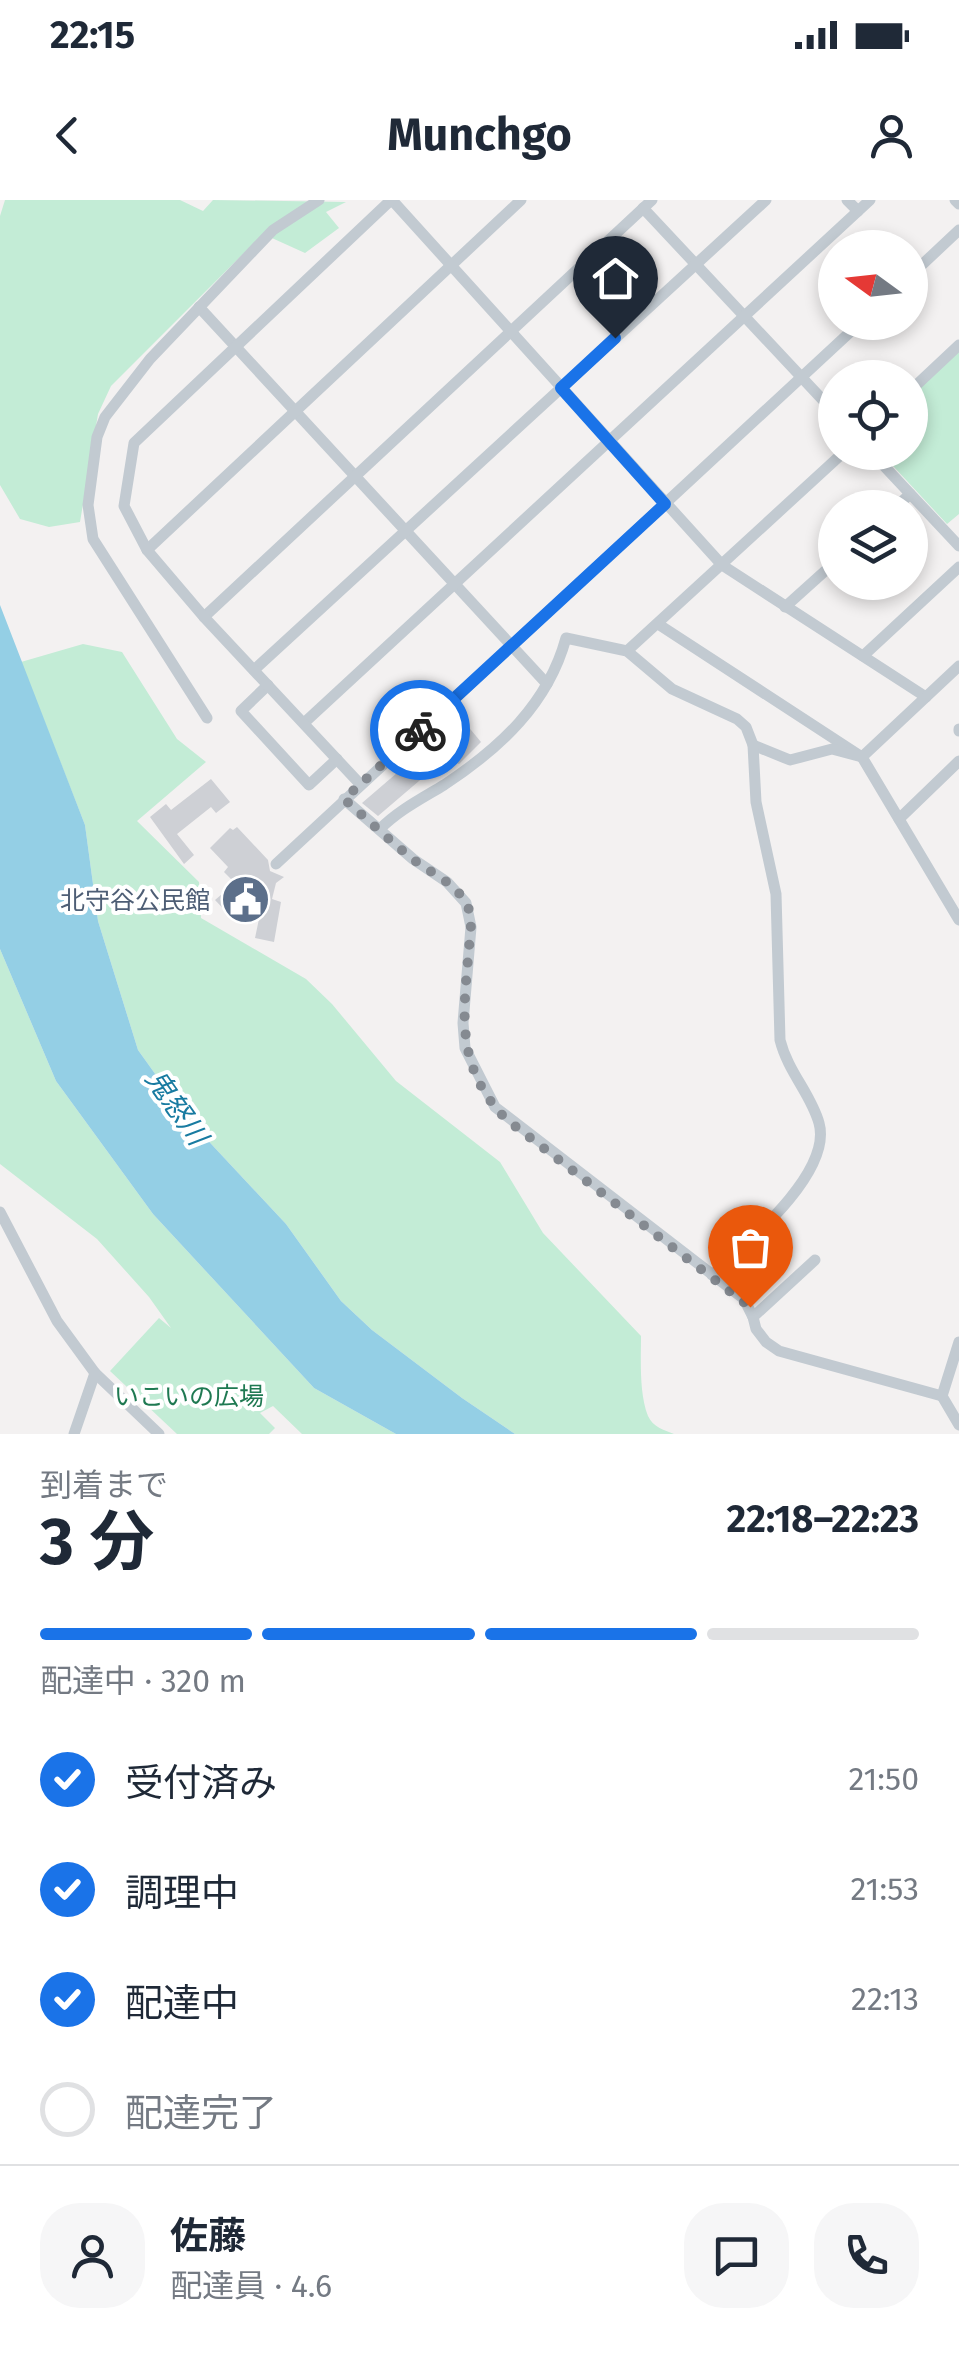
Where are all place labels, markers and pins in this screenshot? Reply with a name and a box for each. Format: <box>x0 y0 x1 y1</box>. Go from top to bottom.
pin <box>573 236 658 339</box>
public building icon: 北守谷公民館 <box>219 874 271 926</box>
place label: 北守谷公民館 <box>60 886 210 916</box>
pin <box>708 1205 793 1308</box>

